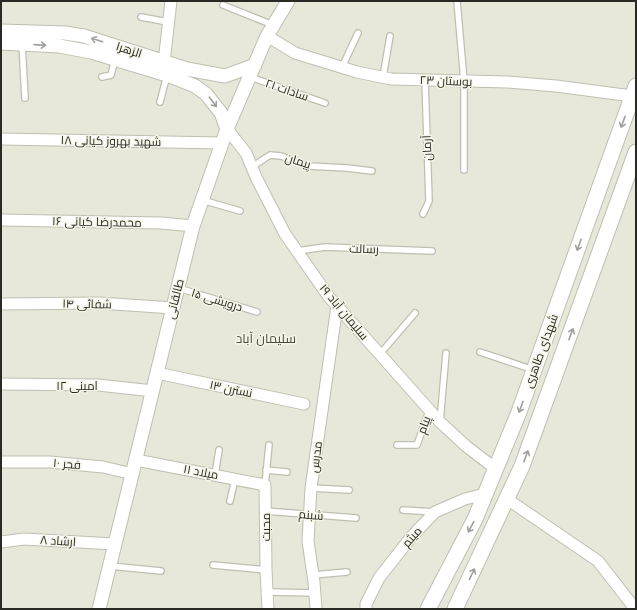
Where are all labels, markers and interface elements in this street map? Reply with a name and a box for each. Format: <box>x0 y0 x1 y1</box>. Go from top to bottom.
one-way arrow <box>90 36 103 43</box>
street label: الزهرا <box>114 39 144 61</box>
one-way arrow <box>33 41 46 48</box>
street label: بوستان ۲۳ <box>419 73 473 89</box>
street label: سادات ۲۱ <box>263 76 311 104</box>
one-way arrow <box>209 97 217 108</box>
one-way arrow <box>618 116 626 128</box>
street label: شهید بهروز کیانی ۱۸ <box>61 133 162 149</box>
street label: آرمان <box>420 134 434 161</box>
street label: پیمان <box>283 150 313 174</box>
street label: محمدرضا کیانی ۱۶ <box>52 214 142 230</box>
one-way arrow <box>574 238 582 250</box>
street label: رسالت <box>349 241 379 257</box>
street label: طالقانی <box>163 277 187 320</box>
street label: سلیمان آباد ۱۹ <box>317 281 371 343</box>
street label: درویشی ۱۵ <box>190 286 245 314</box>
street label: شفائی ۱۴ <box>62 297 112 311</box>
street label: شهدای طاهری <box>521 312 561 390</box>
one-way arrow <box>568 327 575 340</box>
district label: سلیمان آباد <box>236 331 296 346</box>
street label: نسترن ۱۳ <box>208 378 254 400</box>
street label: امینی ۱۲ <box>56 379 98 393</box>
one-way arrow <box>517 400 524 413</box>
street label: پیام <box>414 414 436 436</box>
street label: مدرس <box>307 440 325 474</box>
one-way arrow <box>523 450 531 462</box>
street label: فجر ۱۰ <box>53 456 81 472</box>
street label: میلاد ۱۱ <box>182 462 220 482</box>
street label: شبنم <box>298 507 324 524</box>
street label: محبت <box>259 513 273 541</box>
one-way arrow <box>466 520 474 532</box>
street label: میثم <box>399 524 425 551</box>
street label: ارشاد ۸ <box>39 533 77 549</box>
one-way arrow <box>469 568 476 580</box>

